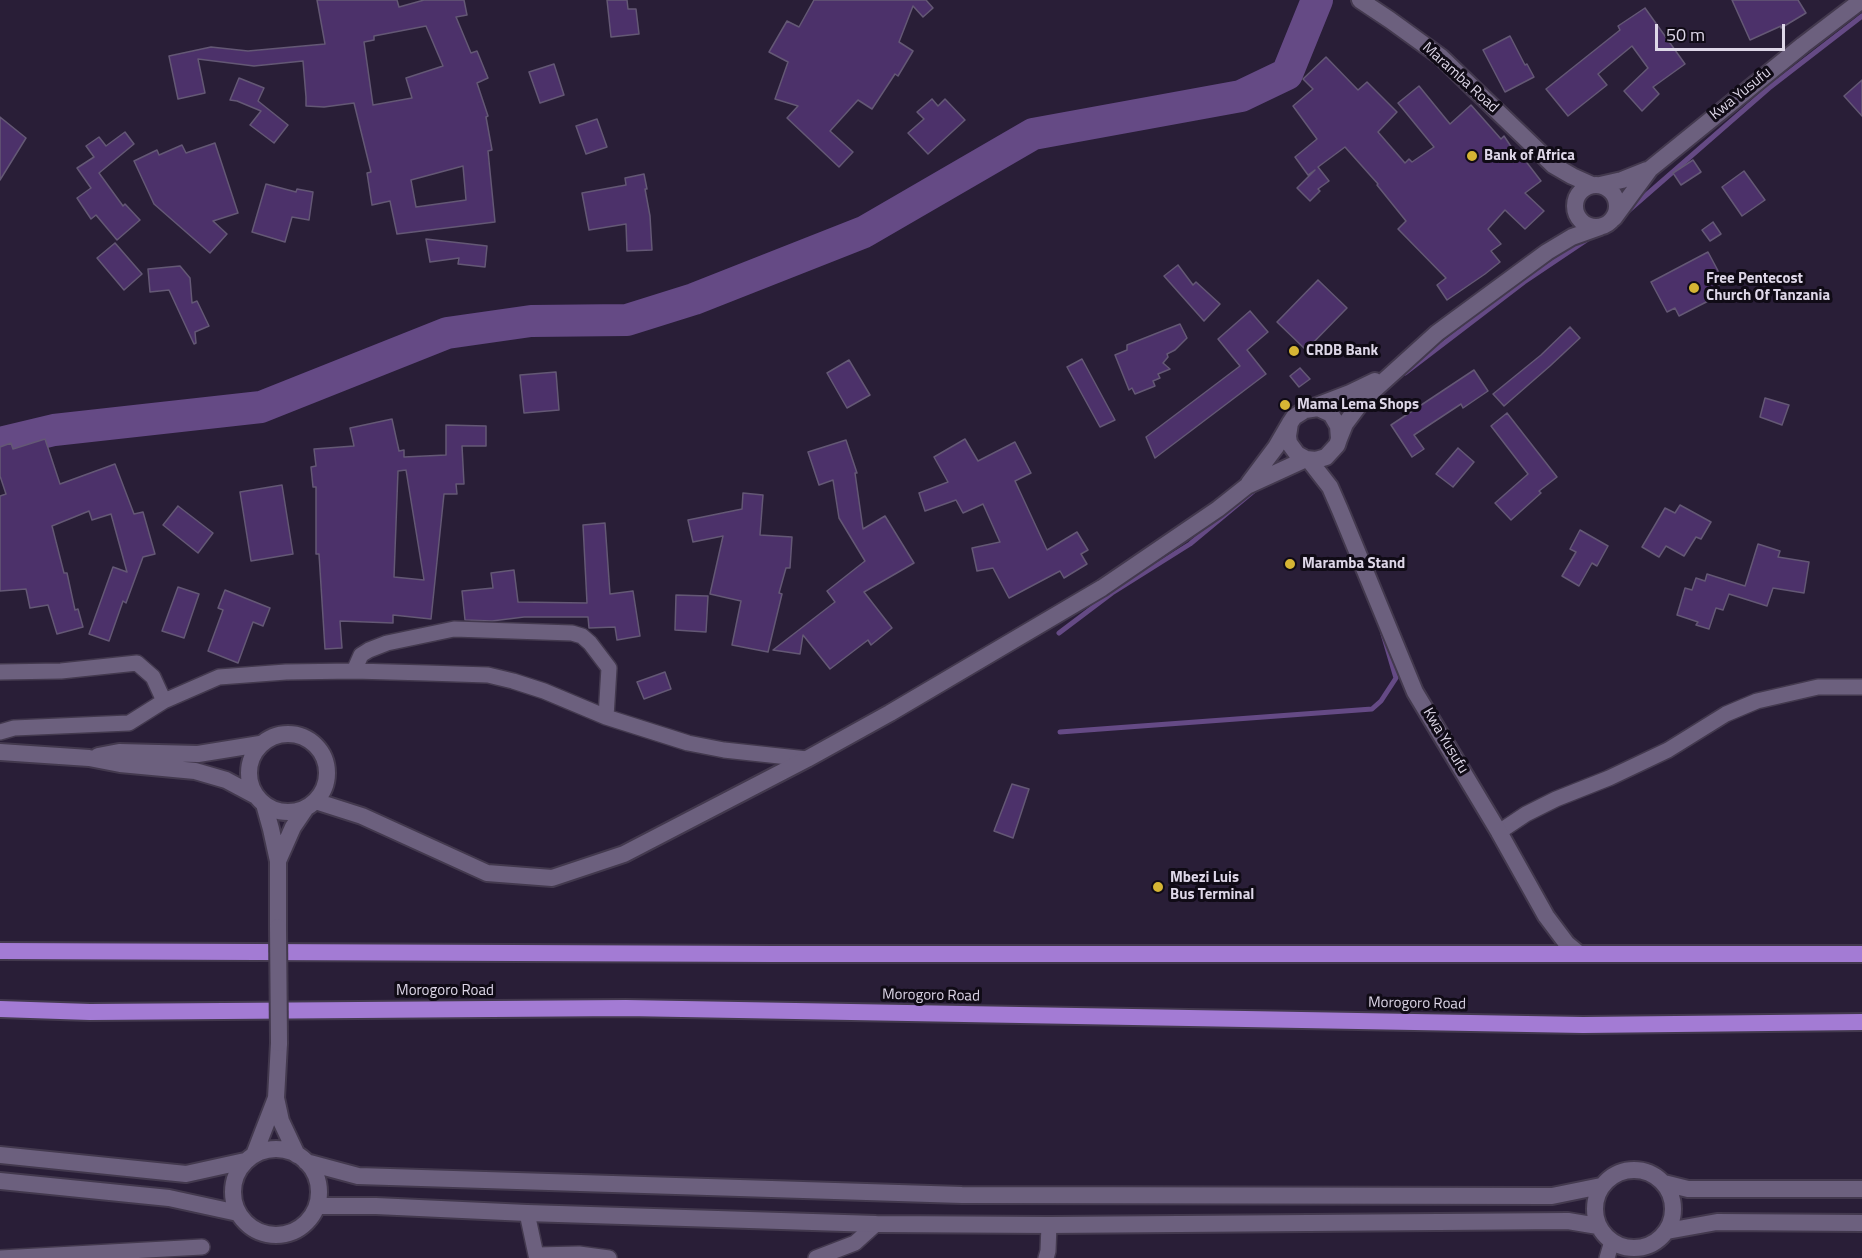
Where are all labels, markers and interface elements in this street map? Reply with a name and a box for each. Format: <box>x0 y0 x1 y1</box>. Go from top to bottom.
scale bar <box>1658 12 1788 50</box>
text: 50 m <box>1666 21 1705 48</box>
street label: Maramba Road <box>1418 39 1502 117</box>
street label: Kwa Yusufu <box>1707 64 1775 124</box>
place label: Bank of Africa <box>1484 147 1575 165</box>
marker: Bank of Africa <box>1465 149 1479 163</box>
place label: Free Pentecost Church Of Tanzania <box>1706 270 1830 305</box>
marker: Free Pentecost Church Of Tanzania <box>1687 281 1701 295</box>
place label: CRDB Bank <box>1306 342 1378 360</box>
marker: CRDB Bank <box>1287 344 1301 358</box>
place label: Mama Lema Shops <box>1297 396 1419 414</box>
marker: Mama Lema Shops <box>1278 398 1292 412</box>
place label: Maramba Stand <box>1302 555 1405 573</box>
marker: Maramba Stand <box>1283 557 1297 571</box>
street label: Kwa Yusufu <box>1418 705 1472 777</box>
place label: Mbezi Luis Bus Terminal <box>1170 869 1254 904</box>
marker: Mbezi Luis Bus Terminal <box>1151 880 1165 894</box>
street label: Morogoro Road <box>396 982 494 1000</box>
street label: Morogoro Road <box>882 986 980 1006</box>
street label: Morogoro Road <box>1368 994 1466 1014</box>

